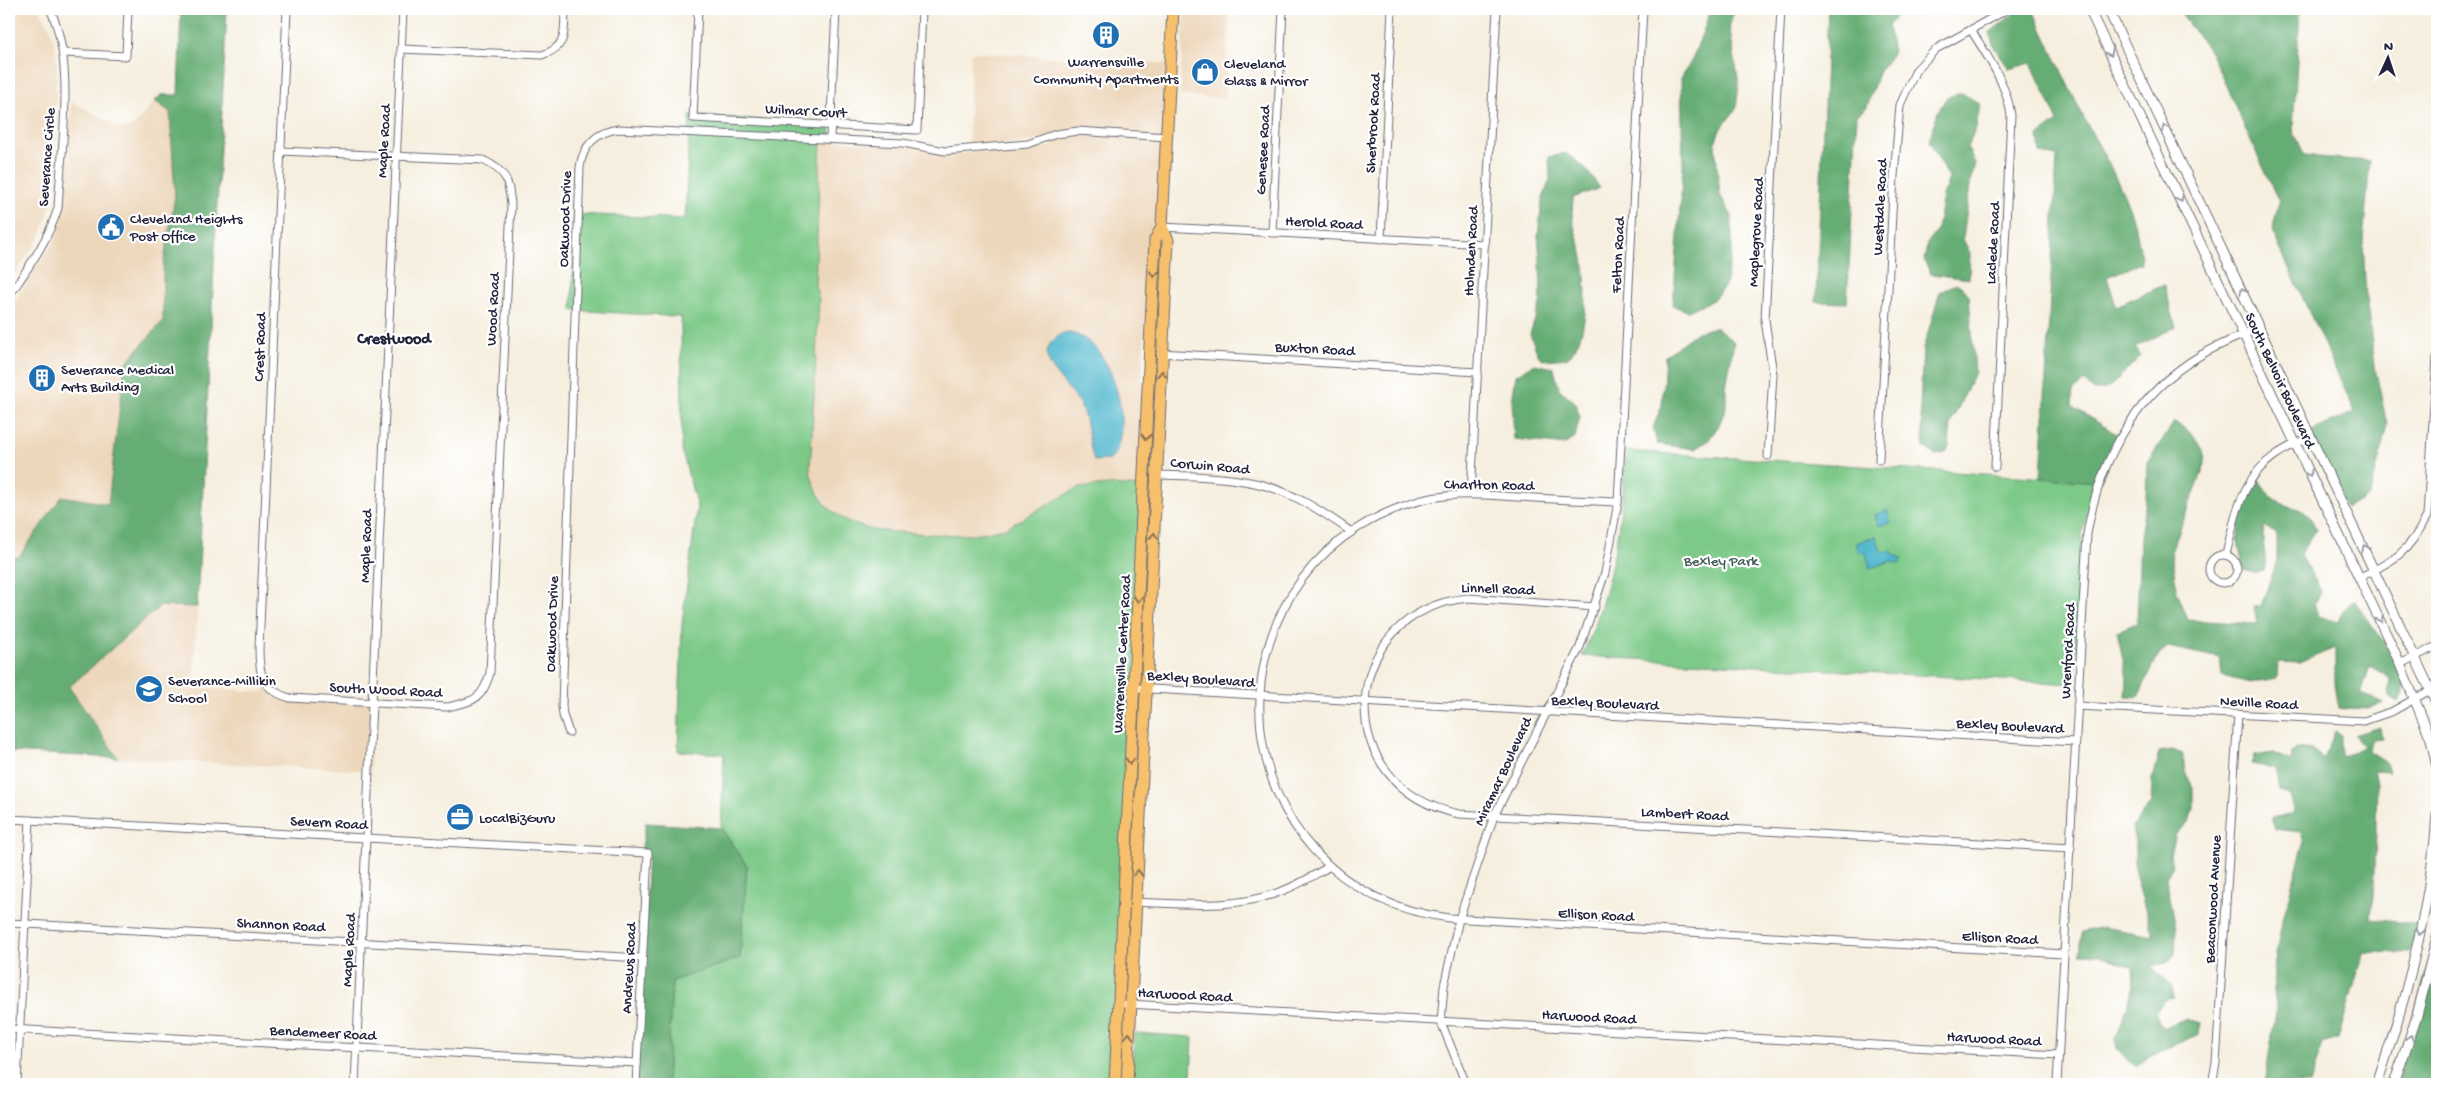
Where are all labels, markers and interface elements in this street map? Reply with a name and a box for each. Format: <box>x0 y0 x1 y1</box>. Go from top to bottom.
building icon: Warrensville Community Apartments <box>1091 20 1121 50</box>
north arrow <box>2364 32 2414 82</box>
text: N <box>2384 39 2394 56</box>
one-way arrow <box>2104 48 2114 57</box>
place label: Warrensville Community Apartments <box>1034 54 1179 89</box>
place label: Cleveland Glass & Mirror <box>1224 56 1309 91</box>
shop icon: Cleveland Glass & Mirror <box>1190 57 1220 87</box>
street label: Sherbrook Road <box>1362 72 1386 173</box>
street label: Wilmar Court <box>765 101 849 123</box>
street label: Maple Road <box>374 103 396 178</box>
street label: Genesee Road <box>1253 104 1275 195</box>
street label: Severance Circle <box>36 107 60 207</box>
one-way arrow <box>2161 124 2172 133</box>
street label: Westdale Road <box>1869 157 1893 256</box>
street label: Oakwood Drive <box>555 170 577 267</box>
street label: Maplegrove Road <box>1745 176 1769 287</box>
one-way arrow <box>2174 194 2184 203</box>
street label: Laclede Road <box>1983 200 2005 285</box>
street label: Holmden Road <box>1461 204 1483 297</box>
place label: Cleveland Heights Post Office <box>129 211 243 246</box>
public building icon: Cleveland Heights Post Office <box>96 212 126 242</box>
street label: Herold Road <box>1285 213 1364 235</box>
street label: Felton Road <box>1608 215 1630 295</box>
street label: Wood Road <box>483 271 505 346</box>
one-way arrow <box>1148 271 1159 279</box>
one-way arrow <box>2238 287 2249 296</box>
street label: South Belvoir Boulevard <box>2240 310 2319 453</box>
street label: Crest Road <box>251 311 271 382</box>
district label: Crestwood <box>356 331 432 350</box>
street label: Buxton Road <box>1274 339 1356 361</box>
place label: Severance Medical Arts Building <box>61 362 174 397</box>
building icon: Severance Medical Arts Building <box>27 363 57 393</box>
one-way arrow <box>1156 370 1167 378</box>
one-way arrow <box>1141 433 1152 441</box>
street label: Corwin Road <box>1169 455 1251 480</box>
one-way arrow <box>2303 468 2314 477</box>
street label: Charlton Road <box>1444 476 1536 496</box>
street label: Maple Road <box>357 508 377 583</box>
one-way arrow <box>1148 532 1159 540</box>
one-way arrow <box>2361 544 2371 553</box>
park label: Bexley Park <box>1683 553 1759 571</box>
street label: Warrensville Center Road <box>1110 573 1136 734</box>
street label: Oakwood Drive <box>542 575 564 672</box>
street label: Linnell Road <box>1461 580 1536 600</box>
one-way arrow <box>1133 595 1144 603</box>
street label: Wrenford Road <box>2058 602 2081 699</box>
one-way arrow <box>2373 614 2384 623</box>
street label: Bexley Boulevard <box>1145 667 1256 693</box>
place label: Severance-Millikin School <box>168 673 276 708</box>
school or university icon: Severance-Millikin School <box>134 674 164 704</box>
street label: South Wood Road <box>329 679 444 703</box>
street label: Bexley Boulevard <box>1550 692 1660 716</box>
street label: Neville Road <box>2219 693 2300 715</box>
street label: Miramar Boulevard <box>1471 714 1537 829</box>
street label: Bexley Boulevard <box>1955 715 2065 739</box>
one-way arrow <box>1125 758 1136 766</box>
office icon: LocalBizGuru <box>445 802 475 832</box>
street label: Lambert Road <box>1641 804 1730 826</box>
place label: LocalBizGuru <box>479 810 555 828</box>
street label: Severn Road <box>290 813 369 835</box>
street label: Beaconwood Avenue <box>2202 834 2226 965</box>
one-way arrow <box>1132 869 1143 877</box>
street label: Ellison Road <box>1557 905 1635 927</box>
street label: Maple Road <box>339 912 361 987</box>
street label: Shannon Road <box>236 915 327 937</box>
street label: Andrews Road <box>619 921 641 1014</box>
street label: Ellison Road <box>1961 928 2039 950</box>
one-way arrow <box>2416 928 2426 936</box>
street label: Harwood Road <box>1137 985 1234 1008</box>
street label: Harwood Road <box>1541 1007 1638 1030</box>
street label: Bendemeer Road <box>268 1022 378 1046</box>
street label: Harwood Road <box>1946 1029 2043 1052</box>
one-way arrow <box>1124 1031 1134 1039</box>
one-way arrow <box>2404 1034 2414 1043</box>

